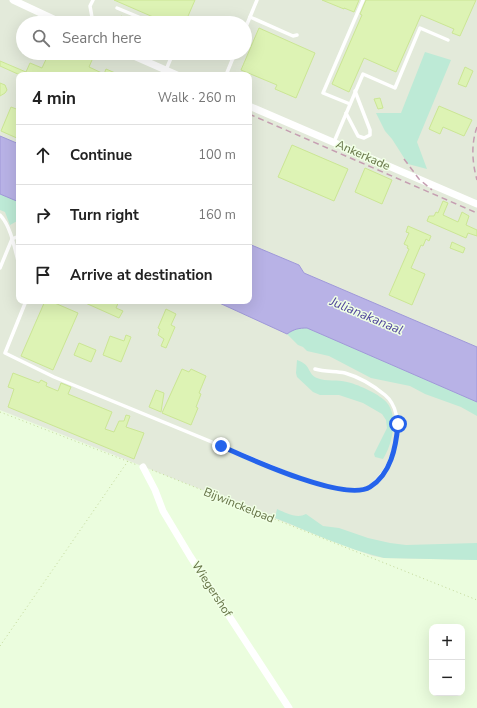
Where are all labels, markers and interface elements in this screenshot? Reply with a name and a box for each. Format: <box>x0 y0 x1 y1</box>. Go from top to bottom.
search box <box>16 16 252 60</box>
icon: search <box>30 27 52 49</box>
text: Search here <box>62 28 142 48</box>
text: 4 min <box>32 87 76 110</box>
text: Walk · 260 m <box>158 89 236 107</box>
street label: Ankerkade <box>333 136 393 174</box>
icon: ahead <box>32 144 54 166</box>
text: Continue <box>70 145 132 165</box>
text: 100 m <box>198 146 236 164</box>
icon: right <box>32 204 54 226</box>
text: Turn right <box>70 205 139 225</box>
text: 160 m <box>198 206 236 224</box>
icon: arrive <box>32 264 54 286</box>
text: Arrive at destination <box>70 265 213 285</box>
water label: Julianakanaal <box>326 292 406 339</box>
route start <box>389 415 407 433</box>
route end <box>212 437 230 455</box>
street label: Bijwinckelpad <box>201 484 277 526</box>
street label: Wiegershof <box>188 558 236 621</box>
map controls <box>429 624 465 696</box>
button: + <box>429 624 465 660</box>
button: − <box>429 660 465 696</box>

